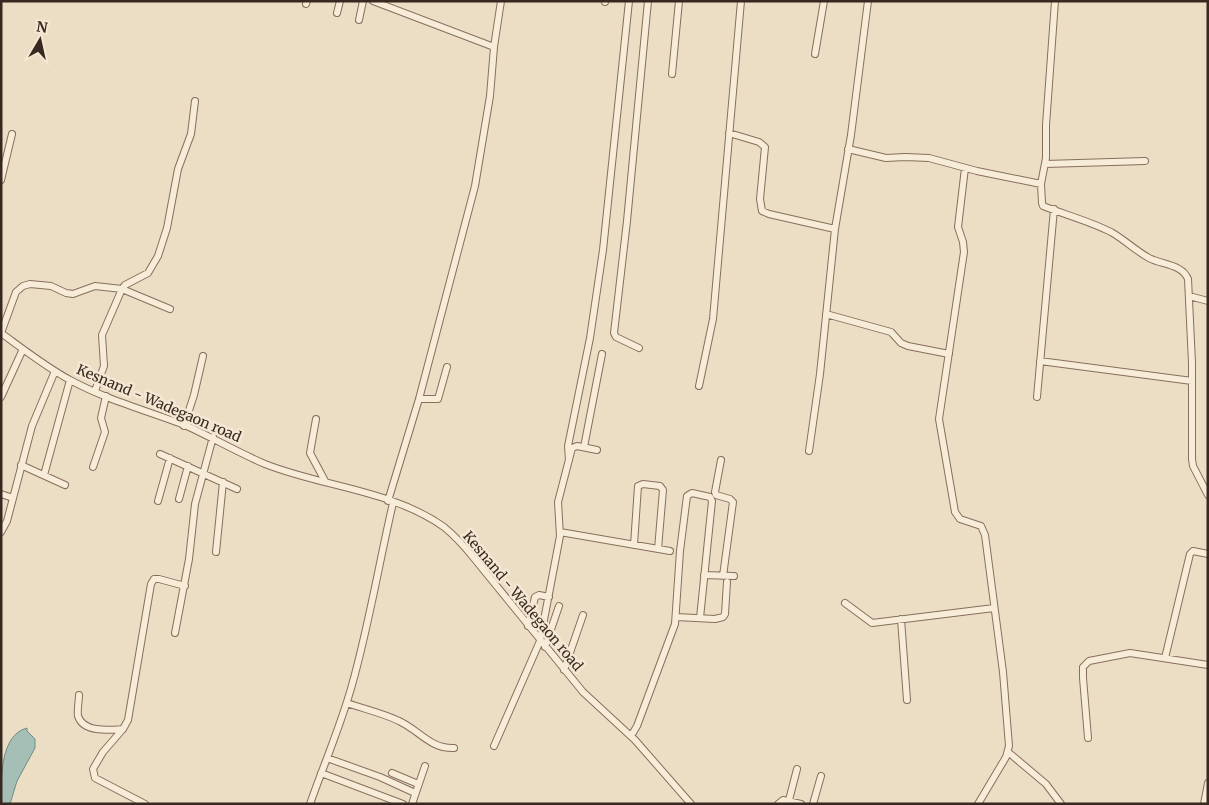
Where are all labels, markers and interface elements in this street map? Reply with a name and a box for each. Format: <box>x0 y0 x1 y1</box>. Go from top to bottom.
north arrow <box>15 15 65 65</box>
text: N <box>35 17 49 37</box>
street label: Kesnand - Wadegaon road <box>74 360 245 446</box>
street label: Kesnand - Wadegaon road <box>459 527 587 675</box>

